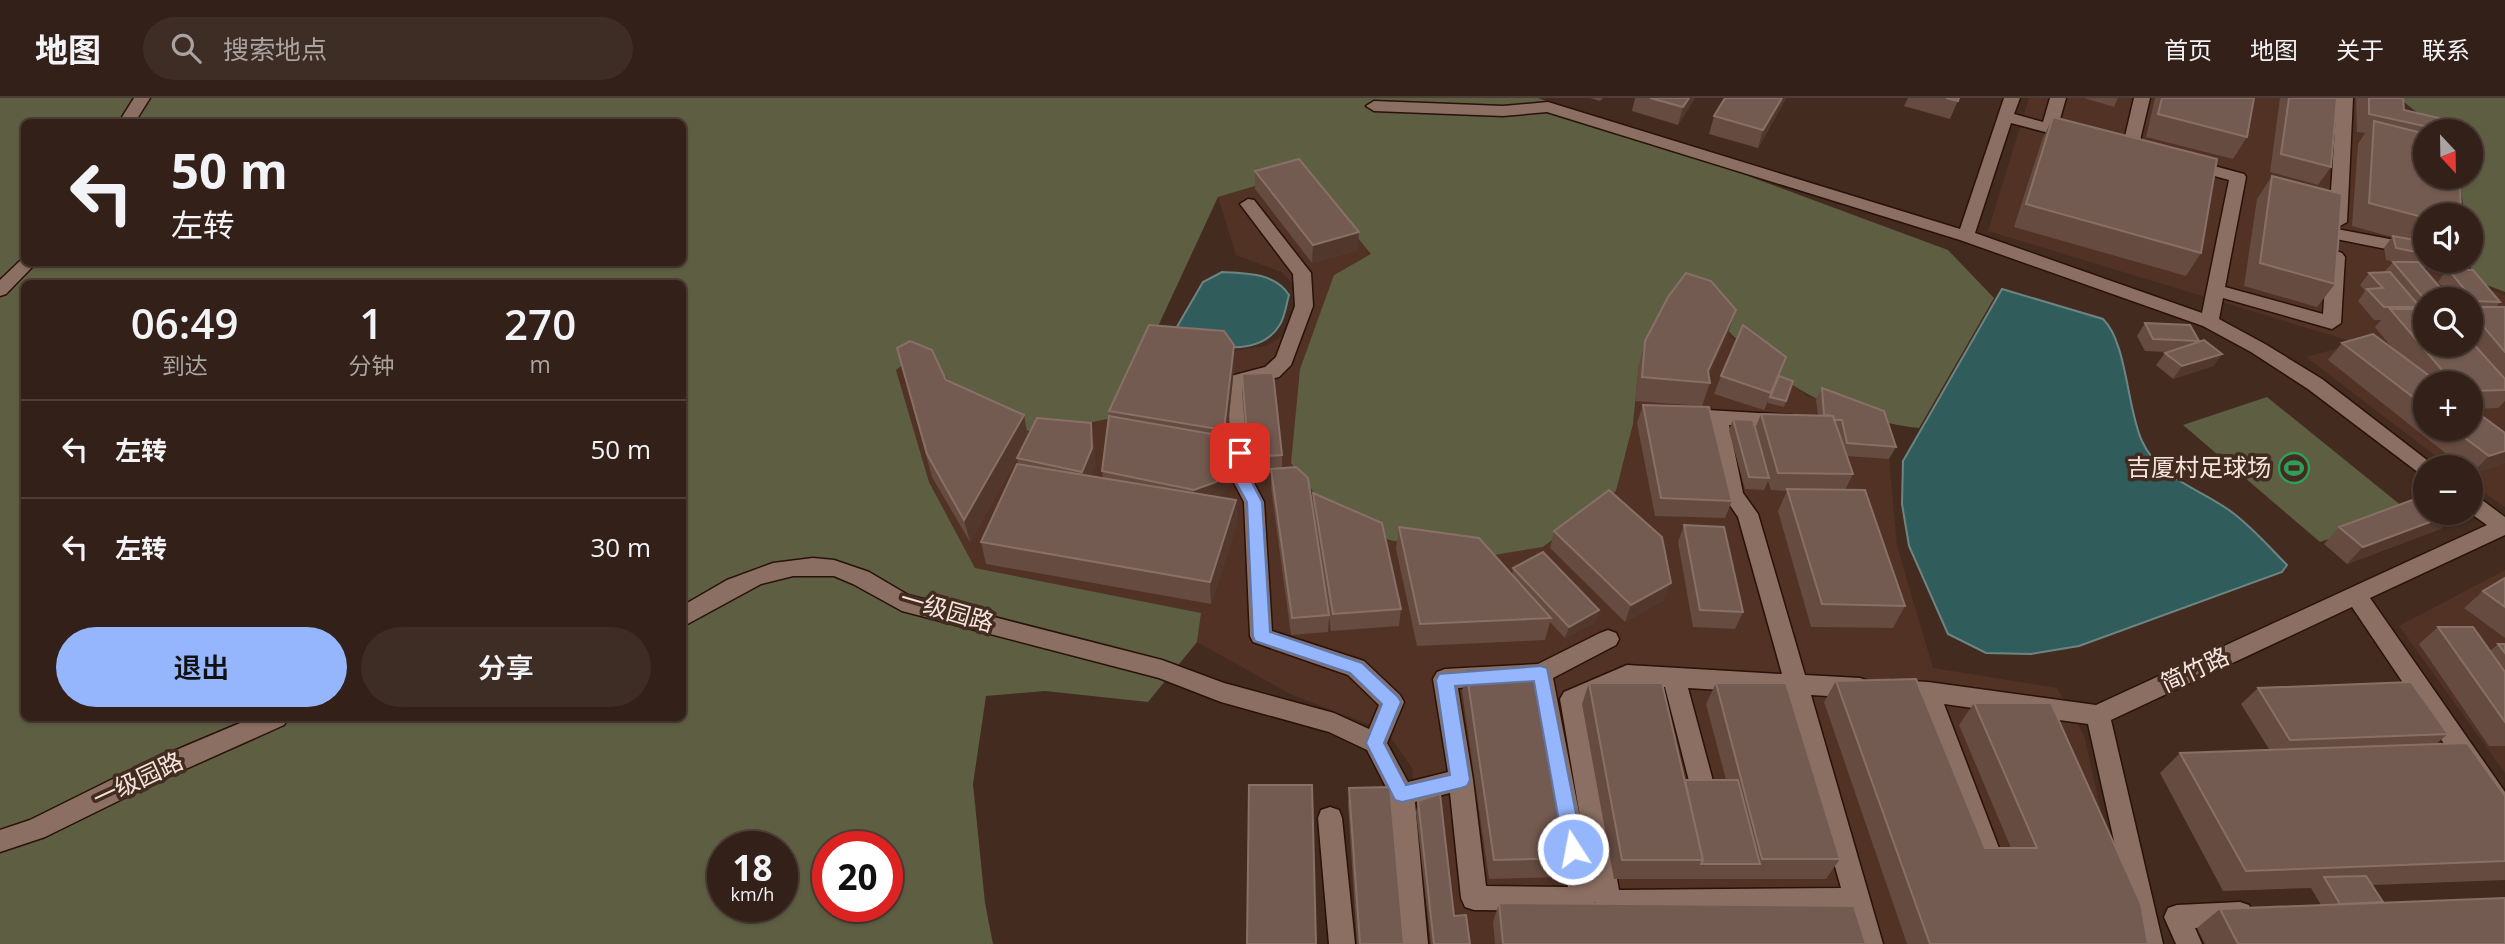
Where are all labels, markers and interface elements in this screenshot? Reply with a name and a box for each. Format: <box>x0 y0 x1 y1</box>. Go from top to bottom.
search box <box>143 17 633 80</box>
text: 地图 <box>35 27 101 72</box>
icon: search <box>167 29 205 67</box>
text: 搜索地点 <box>223 31 327 67</box>
text: 首页 <box>2164 33 2212 66</box>
text: 地图 <box>2250 33 2298 66</box>
text: 关于 <box>2336 33 2384 66</box>
text: 联系 <box>2422 33 2470 66</box>
north arrow <box>2413 119 2483 189</box>
map controls <box>2413 119 2483 525</box>
text: 50 m <box>171 137 288 203</box>
icon: left <box>56 147 147 238</box>
text: 左转 <box>171 203 235 246</box>
button: sound <box>2413 203 2483 273</box>
button: search <box>2413 287 2483 357</box>
text: 06:49 <box>131 294 238 351</box>
text: 1 <box>359 294 383 351</box>
text: 270 <box>504 295 576 352</box>
text: m <box>529 348 551 380</box>
text: 到达 <box>162 349 208 381</box>
text: 分钟 <box>348 349 394 381</box>
button: + <box>2413 371 2483 441</box>
pin <box>1210 423 1270 483</box>
icon: left <box>56 430 94 468</box>
text: 50 m <box>590 431 651 467</box>
text: 左转 <box>115 432 167 468</box>
icon: arrive <box>1221 434 1259 472</box>
place label: 吉厦村足球场 <box>2127 450 2271 483</box>
sports icon: 吉厦村足球场 <box>2277 451 2311 485</box>
button: − <box>2413 455 2483 525</box>
icon: left <box>56 528 94 566</box>
text: 30 m <box>590 529 651 565</box>
text: 左转 <box>115 530 167 566</box>
street label: 一级园路 <box>897 580 998 639</box>
button: 退出 <box>56 627 347 707</box>
button: 分享 <box>361 627 651 707</box>
street label: 简竹路 <box>2155 638 2234 699</box>
street label: 一级园路 <box>87 743 188 814</box>
position arrow <box>1536 812 1610 886</box>
speed limit sign: 20 <box>812 831 903 922</box>
text: 18 <box>732 844 773 891</box>
text: km/h <box>731 882 774 906</box>

